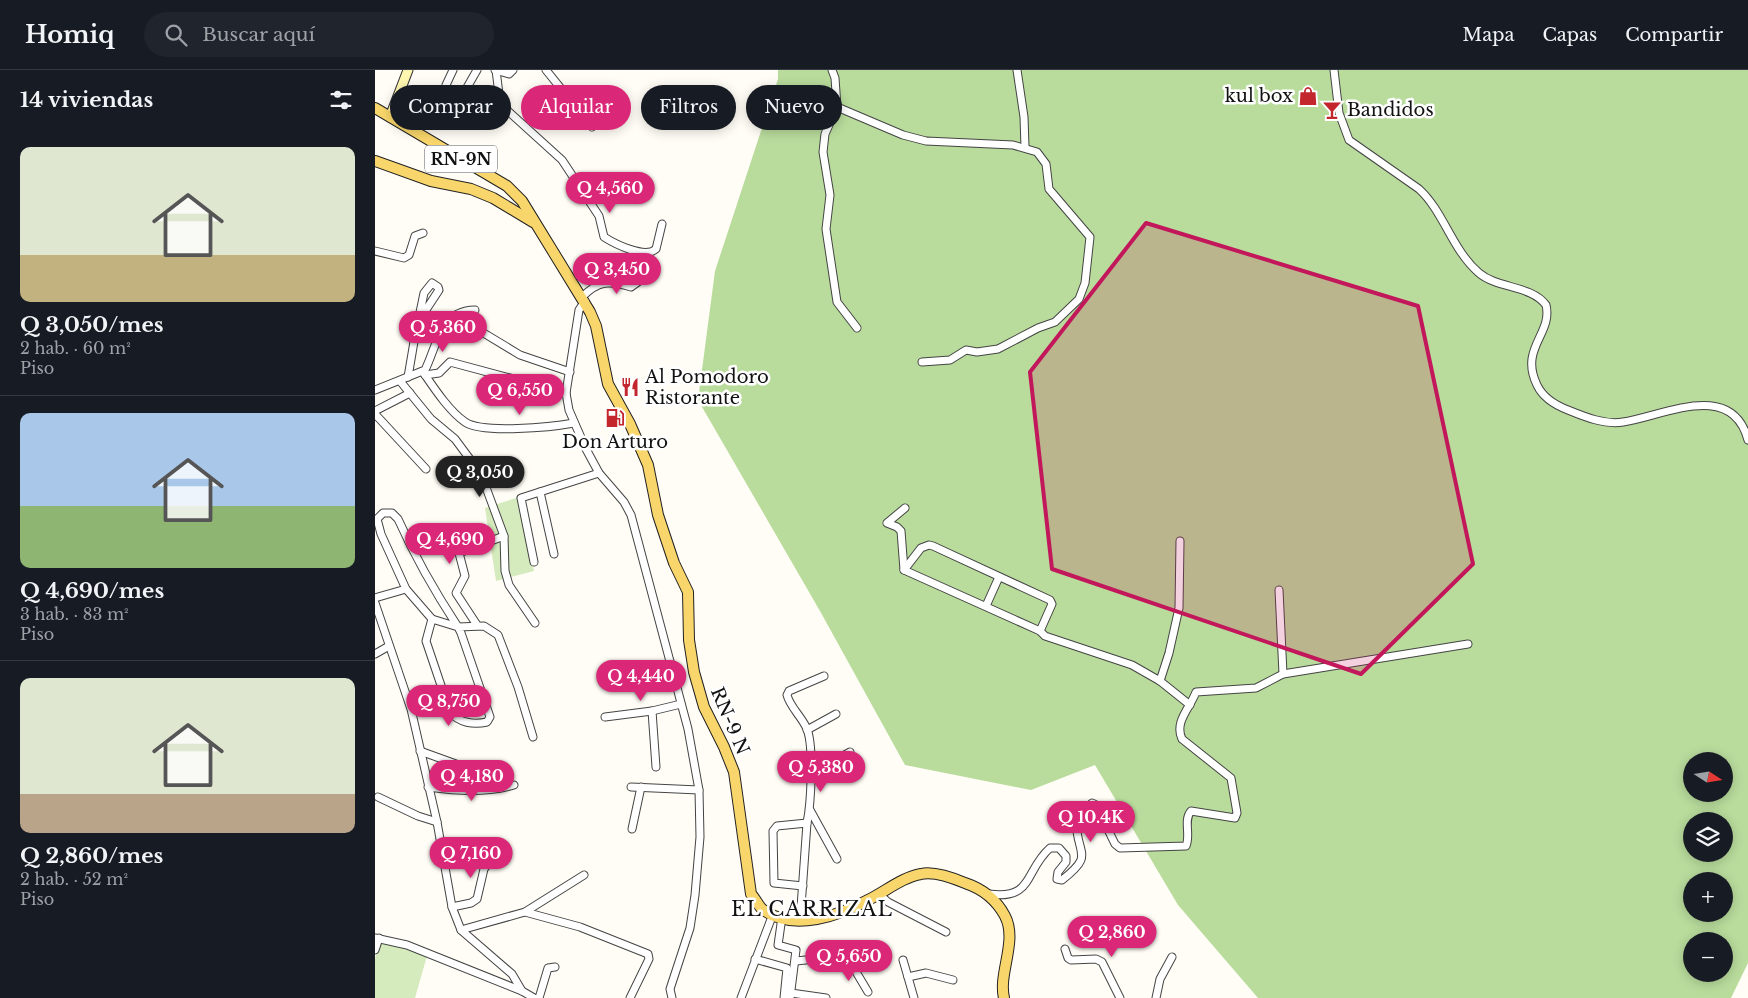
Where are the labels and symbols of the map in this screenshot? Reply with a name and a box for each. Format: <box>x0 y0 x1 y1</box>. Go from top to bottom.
place label: kul box <box>1225 85 1293 107</box>
shop icon: kul box <box>1297 85 1319 107</box>
bar icon: Bandidos <box>1321 99 1343 121</box>
place label: Bandidos <box>1347 99 1434 121</box>
road number: RN-9N <box>425 146 497 172</box>
pin: Q 4,560 <box>564 172 656 214</box>
pin: Q 3,450 <box>571 252 663 295</box>
pin: Q 5,360 <box>397 310 489 353</box>
place label: Al Pomodoro Ristorante <box>644 366 769 409</box>
pin: Q 6,550 <box>474 374 566 416</box>
restaurant icon: Al Pomodoro Ristorante <box>619 376 641 398</box>
fuel station icon: Don Arturo <box>604 407 626 429</box>
place label: Don Arturo <box>562 431 668 453</box>
pin: Q 3,050 <box>434 456 526 498</box>
pin: Q 4,690 <box>404 522 496 565</box>
pin: Q 4,440 <box>595 660 687 702</box>
pin: Q 8,750 <box>403 684 495 727</box>
street label: RN-9 N <box>706 684 754 758</box>
pin: Q 5,380 <box>775 750 867 793</box>
north arrow <box>1683 752 1733 802</box>
pin: Q 4,180 <box>426 760 518 802</box>
pin: Q 10.4K <box>1045 800 1137 843</box>
pin: Q 7,160 <box>425 836 517 879</box>
district label: EL CARRIZAL <box>731 897 893 921</box>
pin: Q 2,860 <box>1066 916 1158 958</box>
pin: Q 5,650 <box>803 940 895 982</box>

